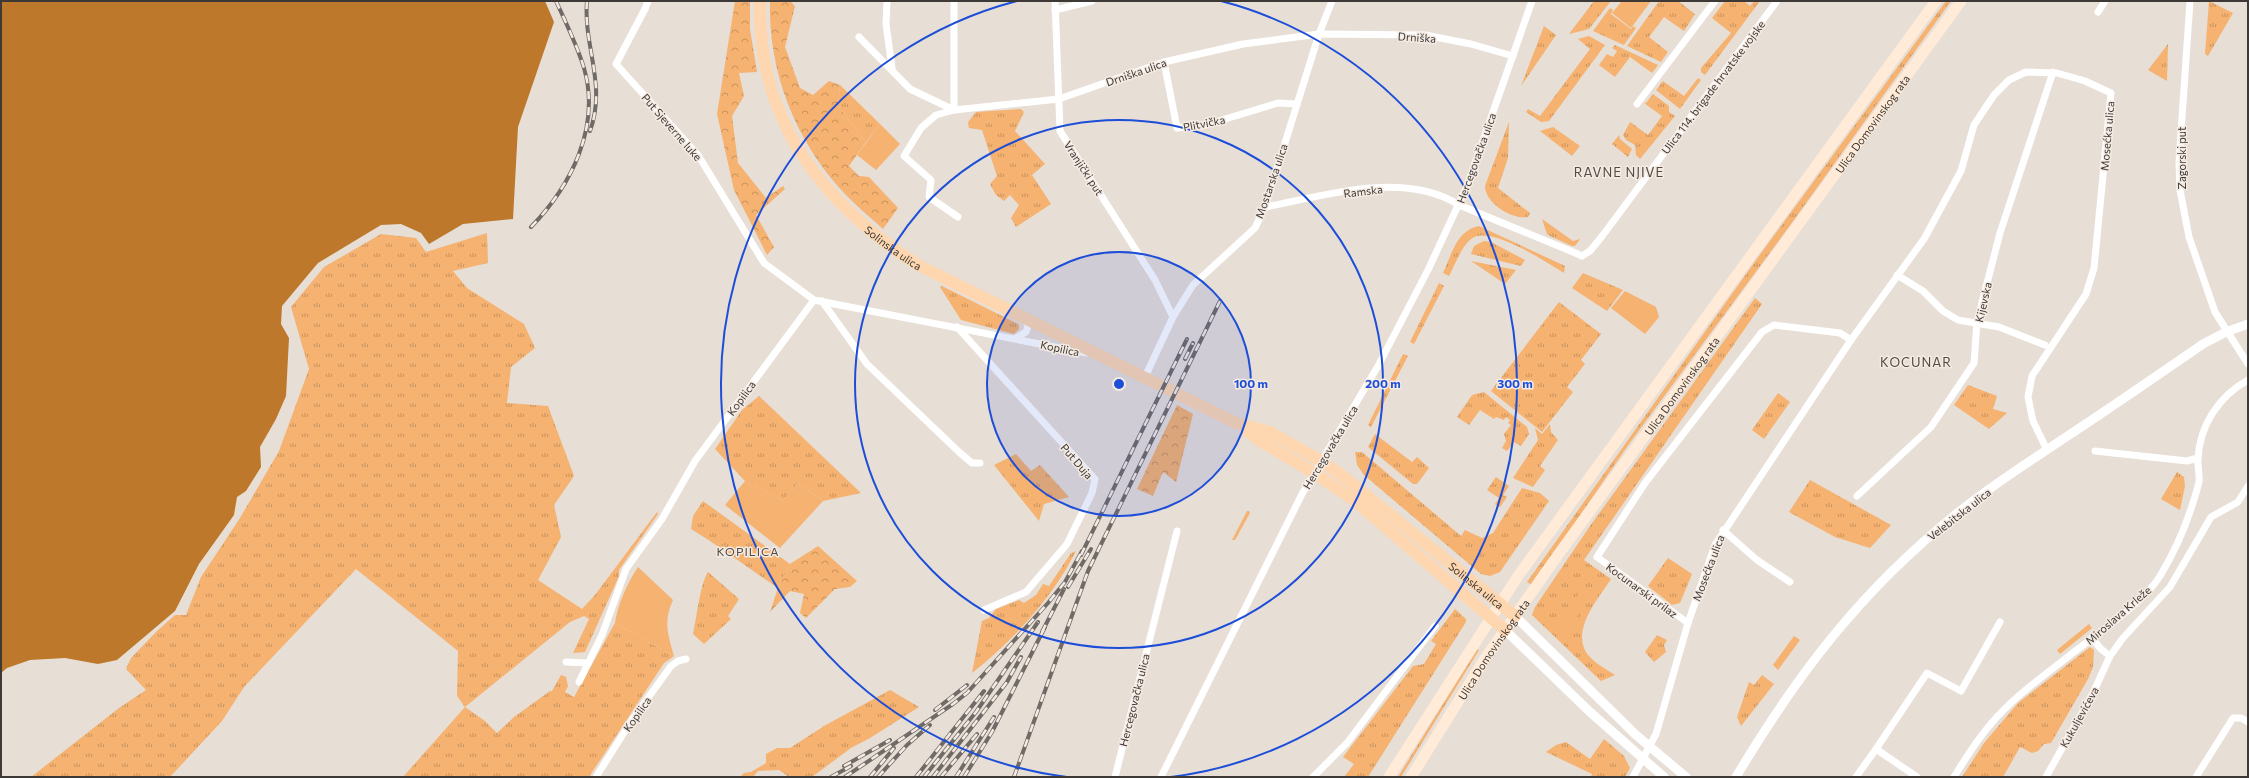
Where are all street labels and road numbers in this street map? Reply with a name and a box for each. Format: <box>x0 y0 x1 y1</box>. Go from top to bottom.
street label: Ulica 114. brigade hrvatske vojske <box>1659 18 1768 156</box>
street label: Drniška <box>1397 29 1437 45</box>
street label: Drniška ulica <box>1104 56 1168 88</box>
street label: Ulica Domovinskog rata <box>1832 72 1912 175</box>
street label: Put Sjeverne luke <box>639 91 705 163</box>
street label: Mosećka ulica <box>2097 101 2117 171</box>
street label: Hercegovačka ulica <box>1454 111 1498 205</box>
street label: Plitvička <box>1182 113 1226 133</box>
street label: Zagorski put <box>2175 126 2188 189</box>
street label: Vranjički put <box>1062 138 1107 198</box>
street label: Mostarska ulica <box>1252 142 1290 220</box>
street label: Ramska <box>1343 182 1383 200</box>
street label: Solinska ulica <box>863 222 924 272</box>
street label: Kijevska <box>1972 281 1994 323</box>
street label: Ulica Domovinskog rata <box>1641 334 1721 437</box>
street label: Kopilica <box>1039 338 1081 358</box>
street label: Kopilica <box>724 378 758 418</box>
street label: Hercegovačka ulica <box>1300 403 1360 491</box>
street label: Put Duja <box>1058 441 1096 481</box>
street label: Velebitska ulica <box>1925 485 1993 543</box>
street label: Mosećka ulica <box>1689 533 1727 603</box>
street label: Solinska ulica <box>1447 559 1507 611</box>
street label: Kocunarski prilaz <box>1604 560 1681 621</box>
street label: Miroslava Krleže <box>2083 583 2154 647</box>
street label: Ulica Domovinskog rata <box>1455 596 1531 702</box>
street label: Hercegovačka ulica <box>1116 652 1152 748</box>
street label: Kukuljevićeva <box>2057 684 2101 750</box>
street label: Kopilica <box>620 694 654 734</box>

